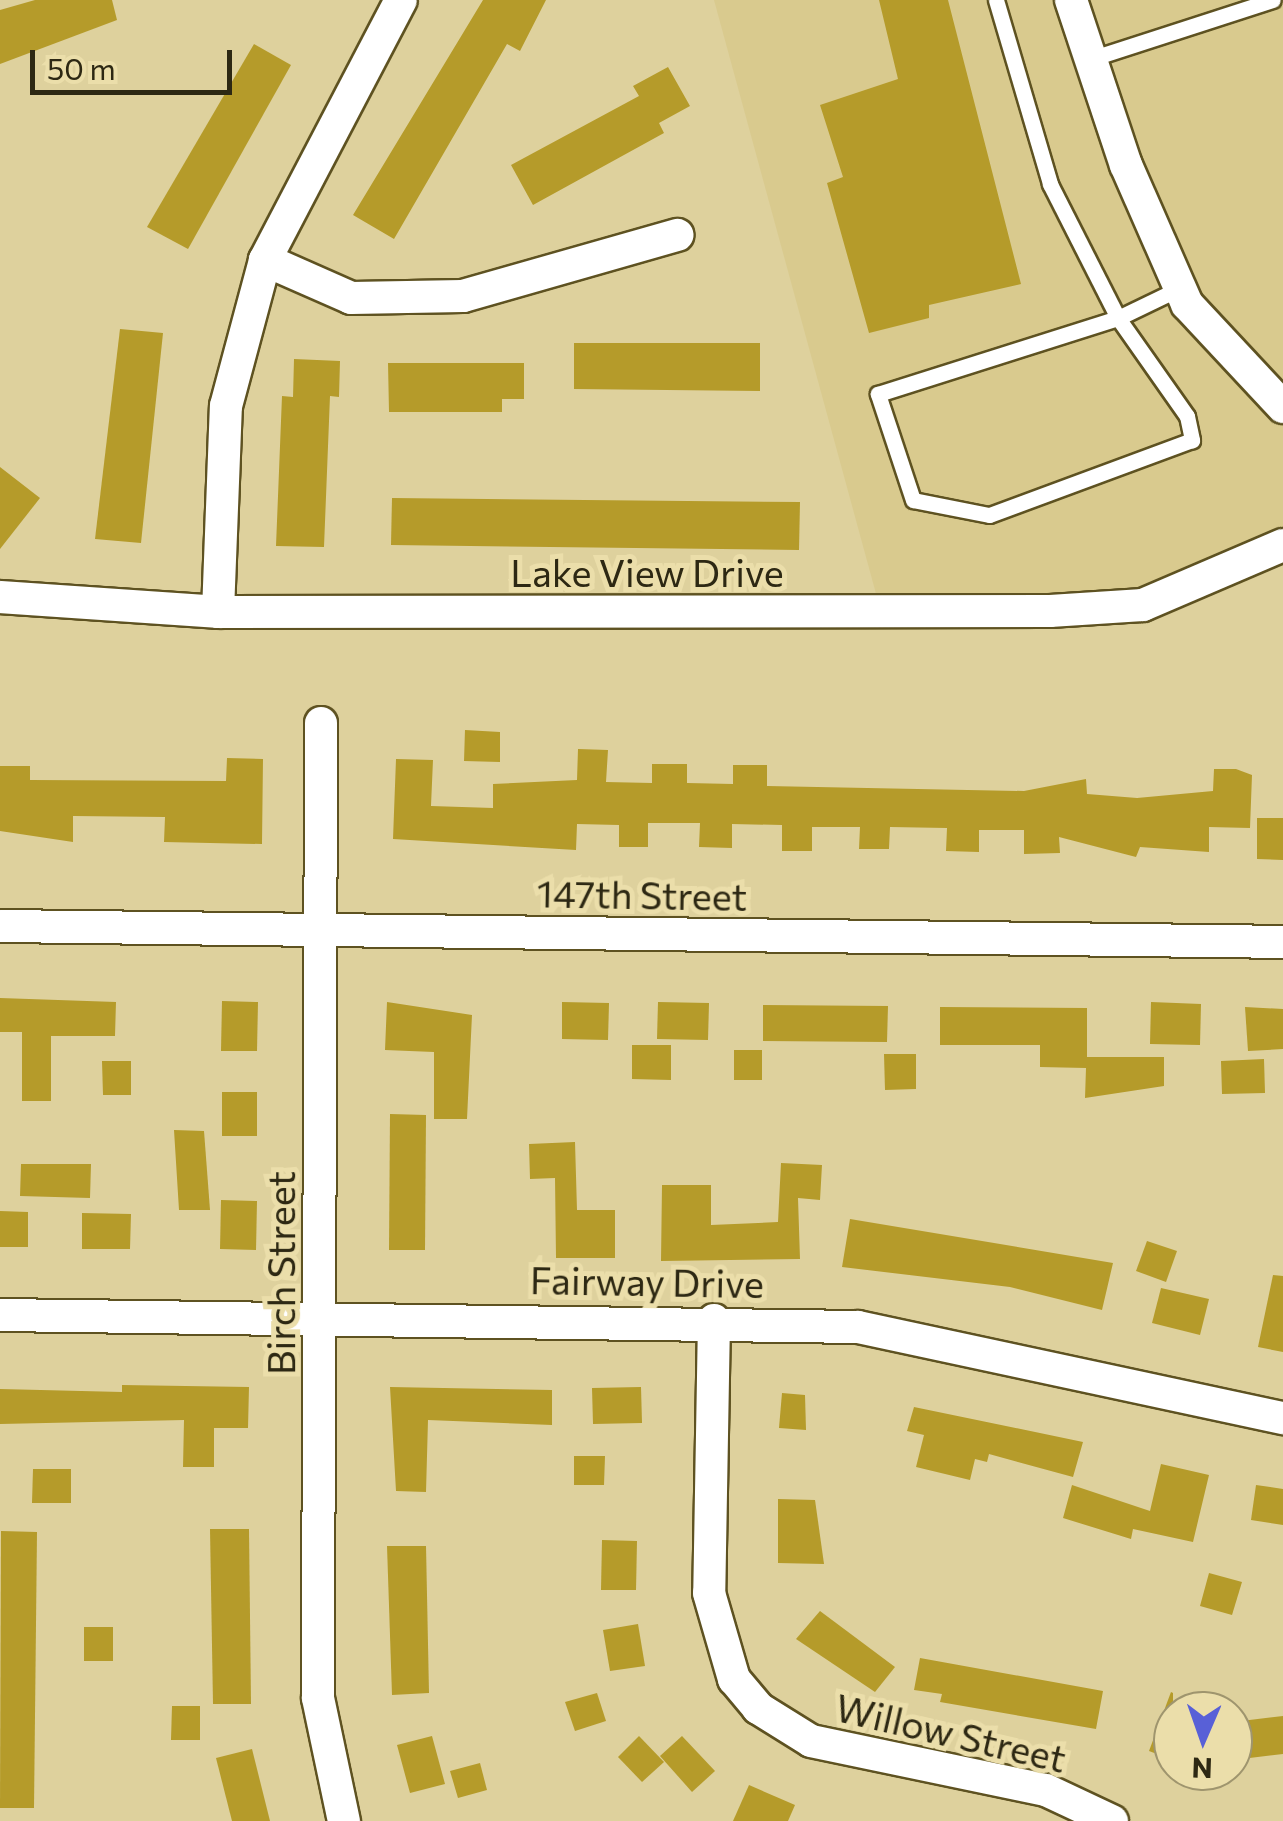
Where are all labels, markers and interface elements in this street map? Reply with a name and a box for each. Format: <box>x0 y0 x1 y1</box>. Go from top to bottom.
scale bar <box>35 30 238 92</box>
text: 50 m <box>47 49 116 86</box>
street label: Lake View Drive <box>510 549 784 595</box>
street label: 147th Street <box>536 869 748 919</box>
street label: Birch Street <box>257 1171 303 1375</box>
street label: Fairway Drive <box>530 1256 764 1306</box>
street label: Willow Street <box>831 1683 1071 1781</box>
north arrow <box>1153 1691 1253 1791</box>
text: N <box>1191 1752 1213 1786</box>

